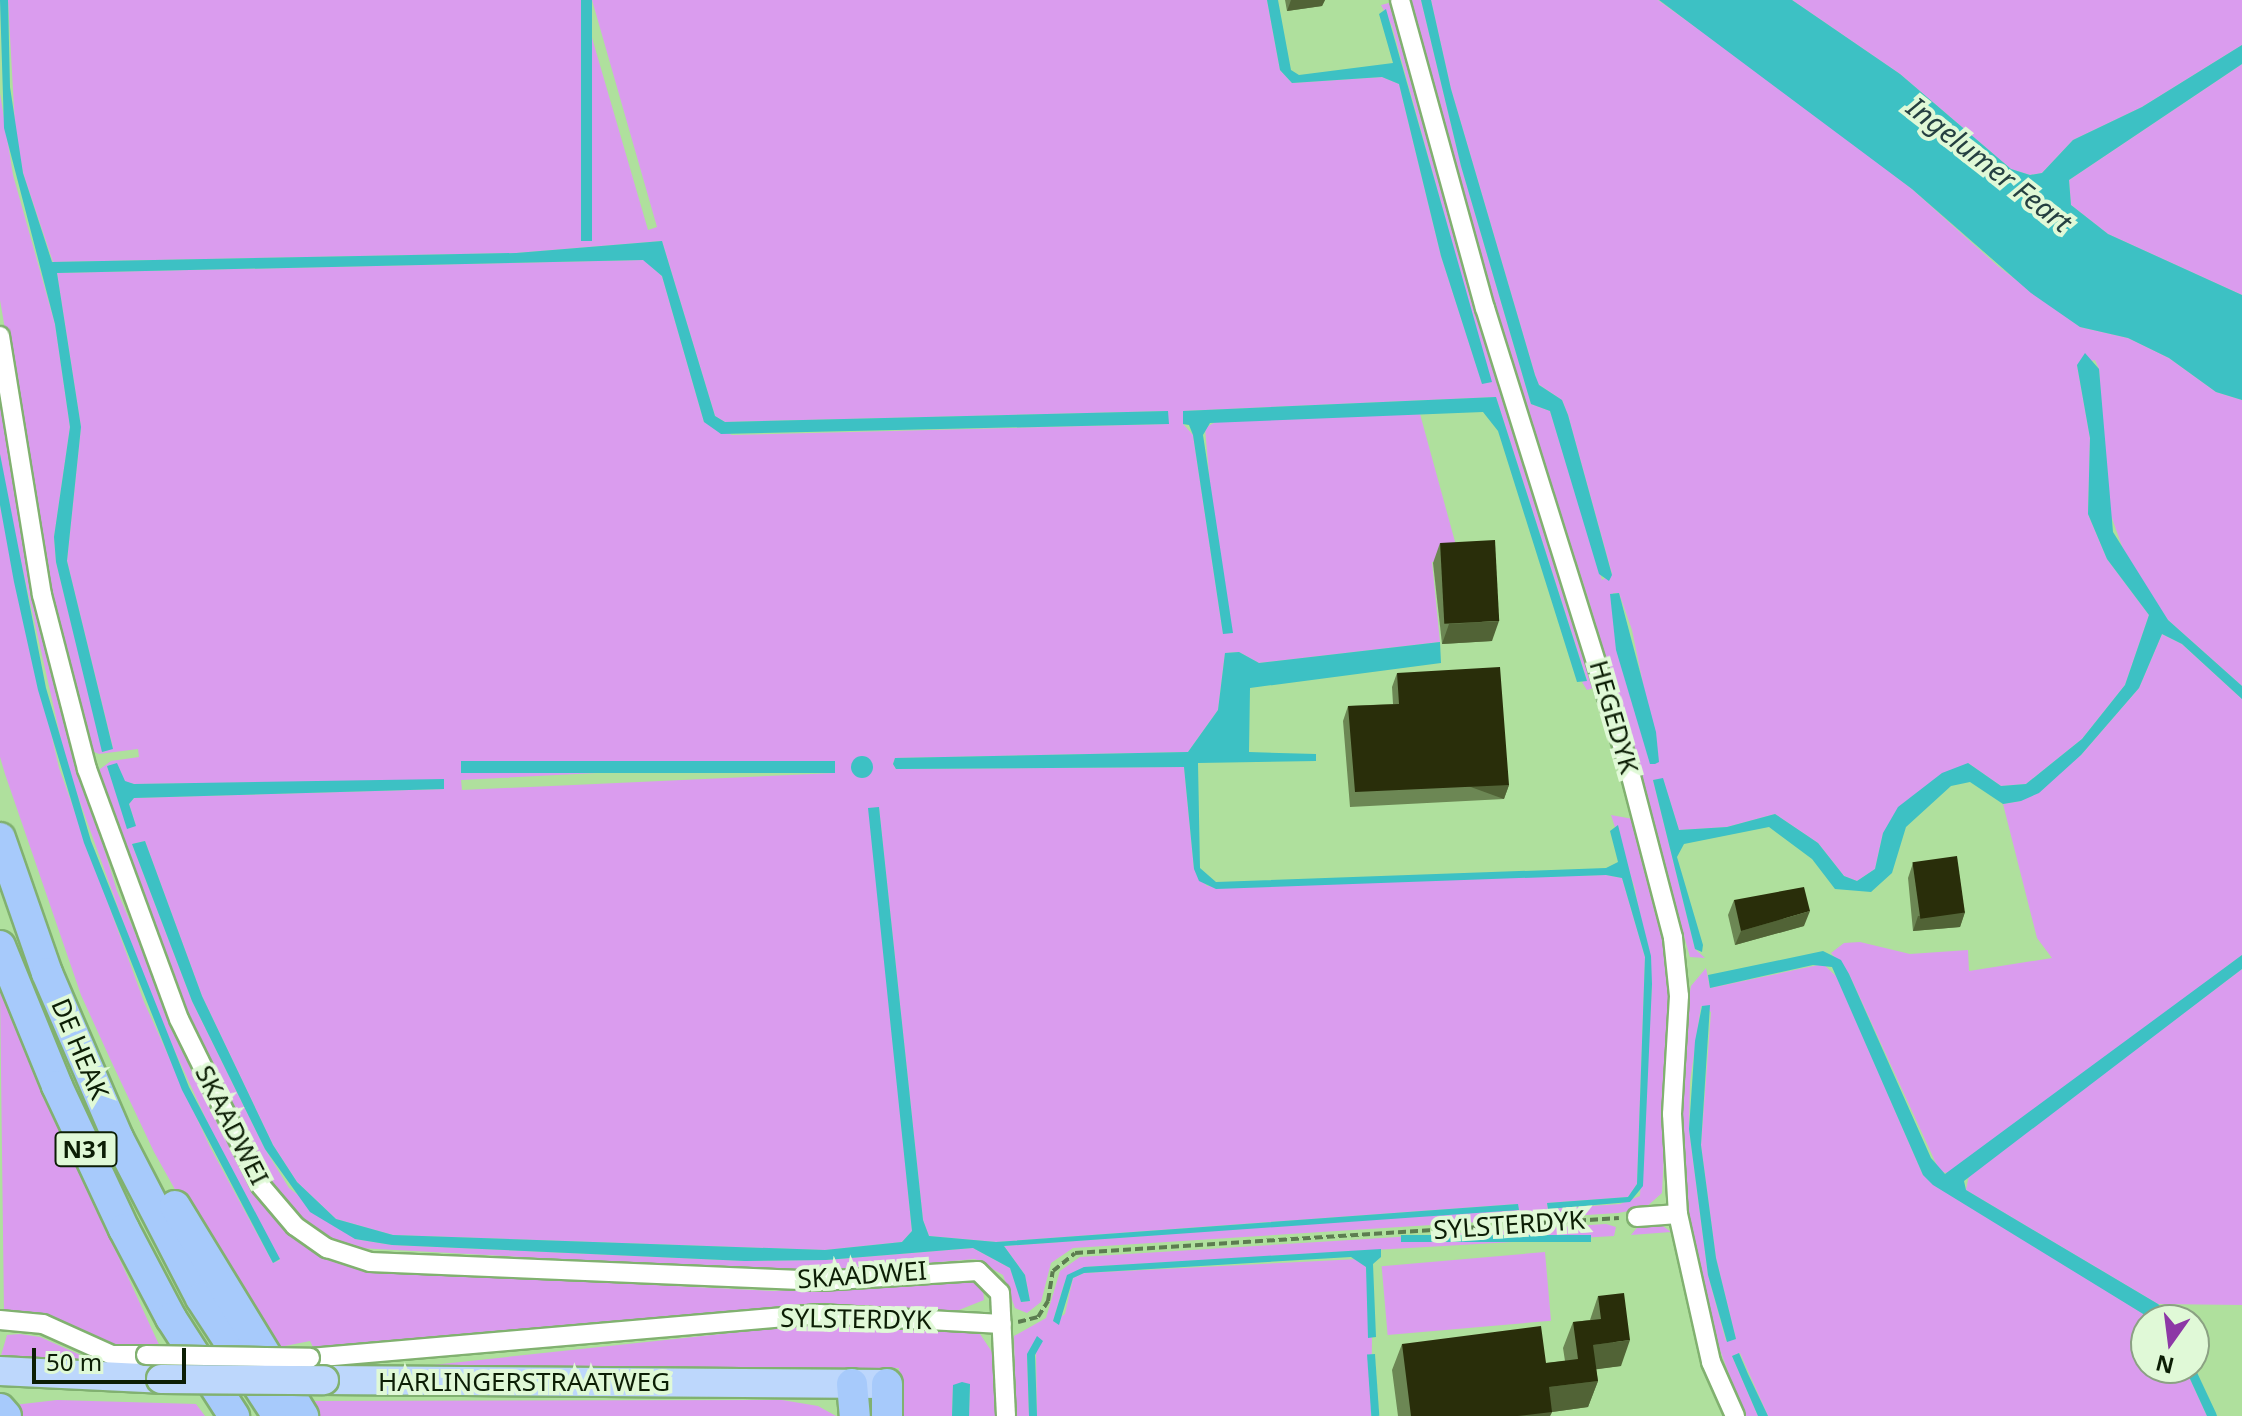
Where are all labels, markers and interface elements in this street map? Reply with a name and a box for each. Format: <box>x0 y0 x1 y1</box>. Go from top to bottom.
water label: Ingelumer Feart <box>1901 89 2079 239</box>
street label: HEGEDYK <box>1583 657 1645 777</box>
street label: DE HEAK <box>45 994 115 1104</box>
street label: SKAADWEI <box>189 1060 275 1190</box>
road number: N31 <box>54 1129 118 1169</box>
street label: SYLSTERDYK <box>1432 1204 1586 1246</box>
street label: SKAADWEI <box>796 1255 928 1295</box>
street label: SYLSTERDYK <box>780 1302 932 1336</box>
north arrow <box>2130 1304 2210 1384</box>
scale bar <box>36 1332 190 1382</box>
text: 50 m <box>46 1345 102 1378</box>
text: N <box>2152 1349 2177 1382</box>
street label: HARLINGERSTRAATWEG <box>378 1366 670 1398</box>

